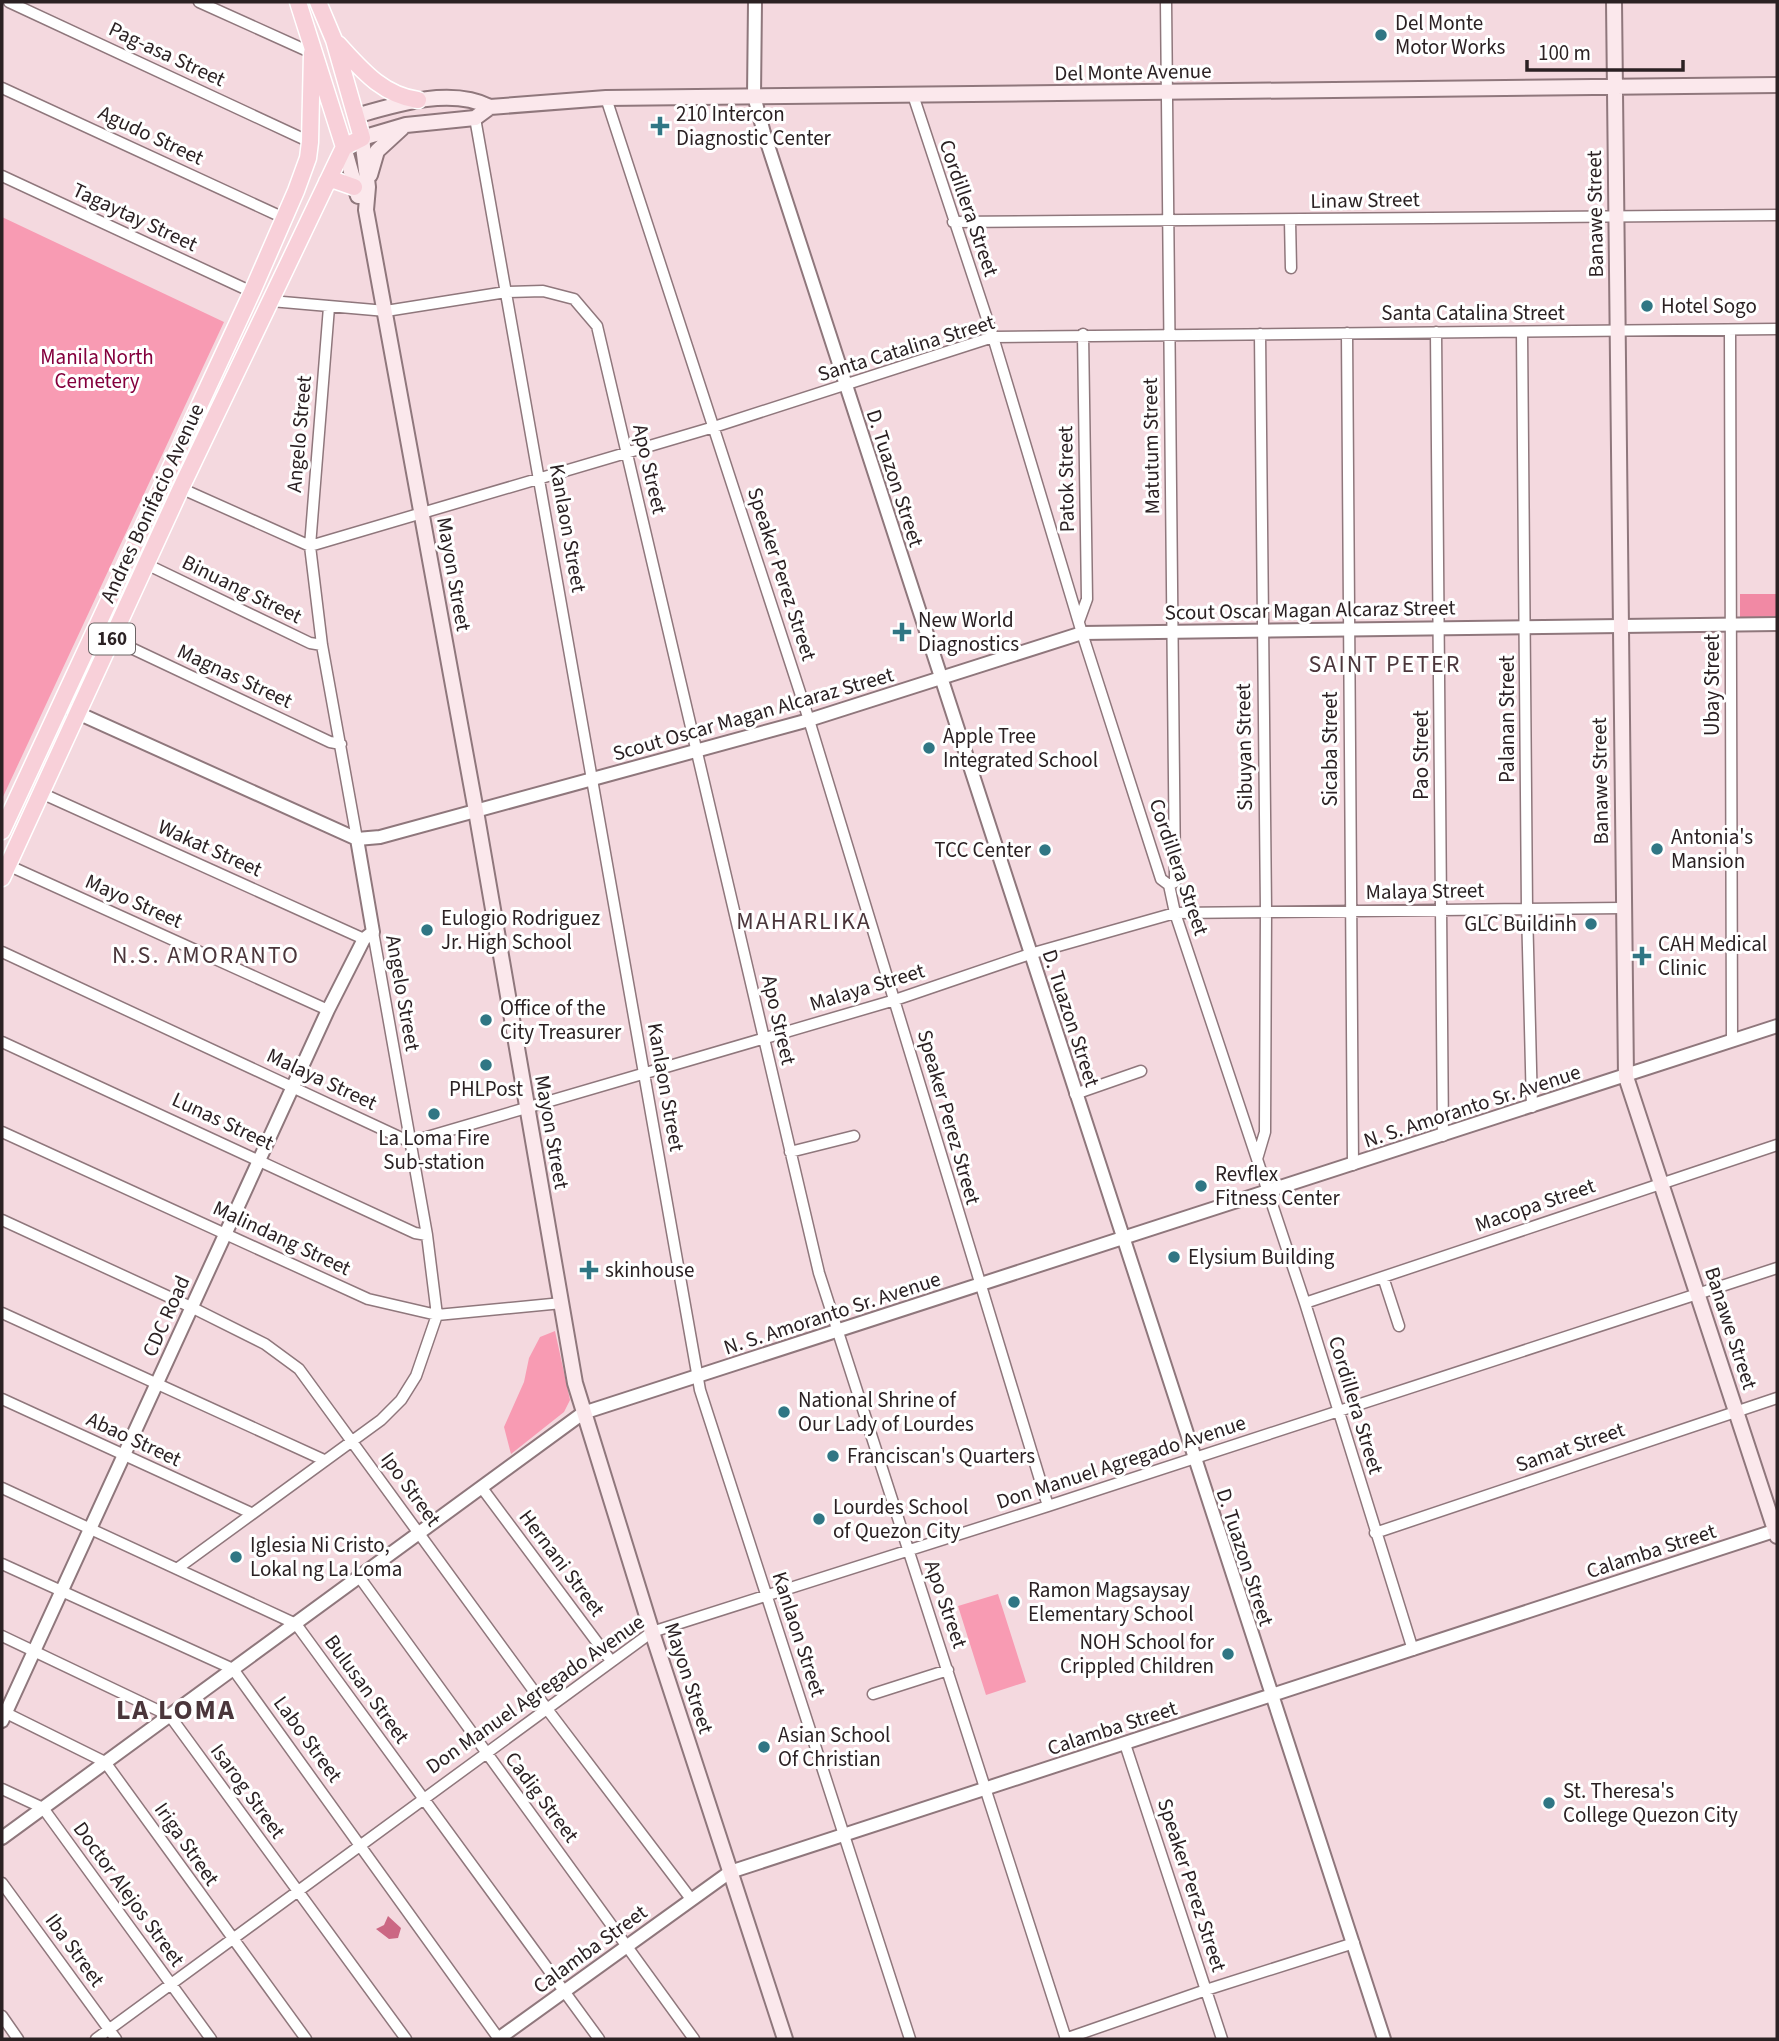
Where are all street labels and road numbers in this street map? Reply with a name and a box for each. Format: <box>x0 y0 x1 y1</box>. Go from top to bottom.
street label: Pag-asa Street <box>104 14 230 94</box>
street label: Del Monte Avenue <box>1054 56 1212 88</box>
street label: Agudo Street <box>93 97 209 173</box>
street label: Cordillera Street <box>932 136 1006 280</box>
street label: Banawe Street <box>1579 150 1611 278</box>
street label: Tagaytay Street <box>68 175 202 259</box>
street label: Linaw Street <box>1310 184 1420 216</box>
street label: Santa Catalina Street <box>1381 298 1565 328</box>
street label: Santa Catalina Street <box>814 307 998 389</box>
street label: Angelo Street <box>279 374 319 494</box>
street label: Matutum Street <box>1135 377 1167 515</box>
street label: Andres Bonifacio Avenue <box>93 398 211 608</box>
street label: D. Tuazon Street <box>859 405 931 551</box>
street label: Apo Street <box>625 421 675 517</box>
street label: Patok Street <box>1050 425 1082 533</box>
street label: Kanlaon Street <box>542 461 594 595</box>
street label: Speaker Perez Street <box>740 484 824 664</box>
street label: Mayon Street <box>429 515 479 633</box>
street label: Binuang Street <box>177 547 307 631</box>
street label: Scout Oscar Magan Alcaraz Street <box>1164 592 1456 628</box>
road number: 160 <box>89 624 135 654</box>
street label: Ubay Street <box>1697 634 1727 736</box>
street label: Magnas Street <box>172 636 298 716</box>
street label: Palanan Street <box>1492 655 1522 783</box>
street label: Scout Oscar Magan Alcaraz Street <box>609 659 897 769</box>
street label: Sibuyan Street <box>1228 683 1260 811</box>
street label: Sicaba Street <box>1315 691 1345 807</box>
street label: Pao Street <box>1406 710 1436 800</box>
street label: Banawe Street <box>1584 717 1616 845</box>
street label: Cordillera Street <box>1142 795 1216 939</box>
street label: Wakat Street <box>153 812 267 884</box>
street label: Mayo Street <box>80 866 188 936</box>
street label: Malaya Street <box>1365 875 1485 907</box>
street label: Angelo Street <box>378 933 428 1053</box>
street label: D. Tuazon Street <box>1035 945 1107 1091</box>
street label: Malaya Street <box>806 955 928 1019</box>
street label: Apo Street <box>754 972 804 1068</box>
street label: Kanlaon Street <box>640 1020 692 1154</box>
street label: Speaker Perez Street <box>910 1026 988 1208</box>
street label: Malaya Street <box>262 1040 382 1118</box>
street label: N. S. Amoranto Sr. Avenue <box>1360 1057 1584 1155</box>
street label: Mayon Street <box>527 1073 577 1191</box>
street label: Lunas Street <box>167 1084 279 1158</box>
street label: Macopa Street <box>1471 1170 1599 1240</box>
street label: Malindang Street <box>208 1193 356 1283</box>
street label: Banawe Street <box>1697 1263 1765 1393</box>
street label: N. S. Amoranto Sr. Avenue <box>720 1264 944 1362</box>
street label: CDC Road <box>135 1271 197 1361</box>
street label: Cordillera Street <box>1321 1332 1391 1478</box>
street label: Abao Street <box>82 1404 186 1474</box>
street label: Don Manuel Agregado Avenue <box>992 1407 1250 1517</box>
street label: Samat Street <box>1511 1414 1629 1480</box>
street label: Ipo Street <box>374 1446 448 1532</box>
street label: D. Tuazon Street <box>1209 1484 1281 1630</box>
street label: Hernani Street <box>512 1503 612 1623</box>
street label: Calamba Street <box>1582 1516 1720 1586</box>
street label: Apo Street <box>917 1556 975 1652</box>
street label: Kanlaon Street <box>765 1568 833 1700</box>
street label: Don Manuel Agregado Avenue <box>420 1607 650 1781</box>
street label: Mayon Street <box>657 1619 721 1737</box>
street label: Bulusan Street <box>317 1628 417 1750</box>
street label: Labo Street <box>266 1689 350 1789</box>
street label: Calamba Street <box>1043 1693 1181 1763</box>
street label: Isarog Street <box>203 1737 293 1845</box>
street label: Cadig Street <box>498 1745 586 1849</box>
street label: Speaker Perez Street <box>1150 1795 1234 1975</box>
street label: Iriga Street <box>147 1796 227 1892</box>
street label: Doctor Alejos Street <box>66 1815 192 1973</box>
street label: Calamba Street <box>527 1897 653 2001</box>
street label: Iba Street <box>38 1907 112 1993</box>

